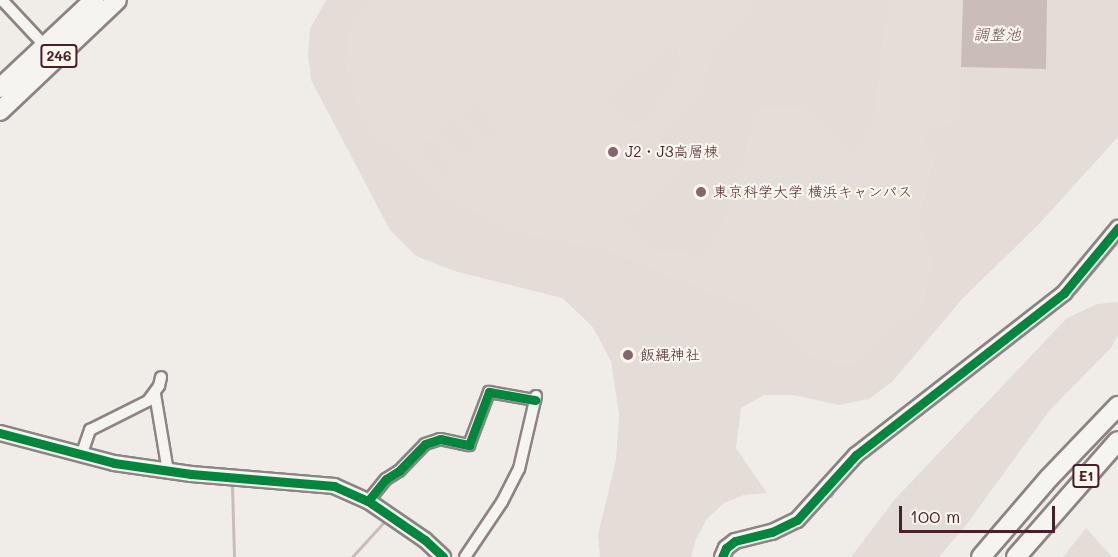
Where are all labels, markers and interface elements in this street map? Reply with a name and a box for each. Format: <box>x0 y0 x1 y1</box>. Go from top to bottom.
water label: 調整池 <box>973 24 1021 44</box>
road number: 246 <box>40 45 78 67</box>
place label: J2・J3高層棟 <box>625 143 719 161</box>
marker: J2・J3高層棟 <box>606 145 620 159</box>
place label: 東京科学大学 横浜キャンパス <box>713 183 913 201</box>
marker: 東京科学大学 横浜キャンパス <box>694 185 708 199</box>
place label: 飯縄神社 <box>640 346 700 364</box>
marker: 飯縄神社 <box>621 348 635 362</box>
road number: E1 <box>1071 465 1101 487</box>
scale bar <box>902 494 1058 532</box>
text: 100 m <box>910 504 960 528</box>

